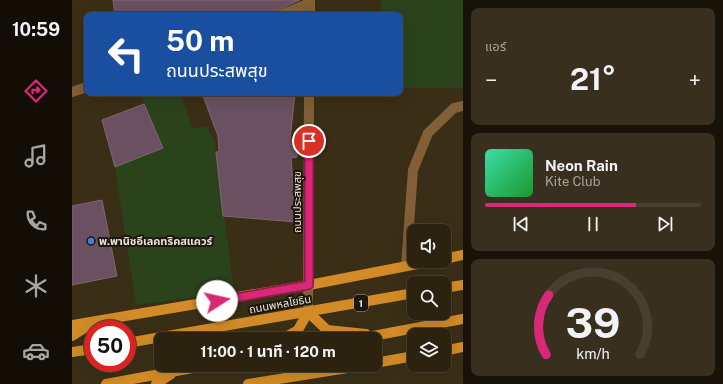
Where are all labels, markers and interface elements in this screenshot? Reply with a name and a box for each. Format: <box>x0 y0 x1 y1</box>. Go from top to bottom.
text: 10:59 <box>12 19 60 40</box>
text: 50 m <box>166 24 234 57</box>
icon: left <box>100 28 152 80</box>
text: แอร์ <box>485 39 506 54</box>
text: ถนนประสพสุข <box>166 60 268 81</box>
text: 21° <box>570 61 616 97</box>
text: − <box>485 67 497 93</box>
text: + <box>689 67 701 93</box>
icon: directions <box>22 77 50 105</box>
pin <box>292 124 326 158</box>
icon: arrive <box>298 130 320 152</box>
icon: music <box>22 142 50 170</box>
text: Neon Rain <box>545 157 618 174</box>
street label: ถนนประสพสุข <box>291 171 304 233</box>
text: Kite Club <box>545 174 600 189</box>
icon: phone <box>22 207 50 235</box>
icon: previous <box>510 213 532 235</box>
icon: pause <box>582 213 604 235</box>
icon: next <box>654 213 676 235</box>
map controls <box>407 224 451 372</box>
button: sound <box>407 224 451 268</box>
place label: พ.พานิชอีเลคทริคสแควร์ <box>99 235 213 247</box>
marker: พ.พานิชอีเลคทริคสแควร์ <box>86 236 96 246</box>
icon: climate <box>22 272 50 300</box>
button: search <box>407 276 451 320</box>
position arrow <box>196 280 238 322</box>
street label: ถนนพหลโยธิน <box>248 293 312 315</box>
road number: 1 <box>354 295 368 311</box>
text: 39 <box>566 298 620 347</box>
speed limit sign: 50 <box>84 320 136 372</box>
button: layers <box>407 328 451 372</box>
icon: car <box>22 337 50 365</box>
text: 11:00 · 1 นาที · 120 m <box>200 343 336 360</box>
text: km/h <box>576 345 610 362</box>

